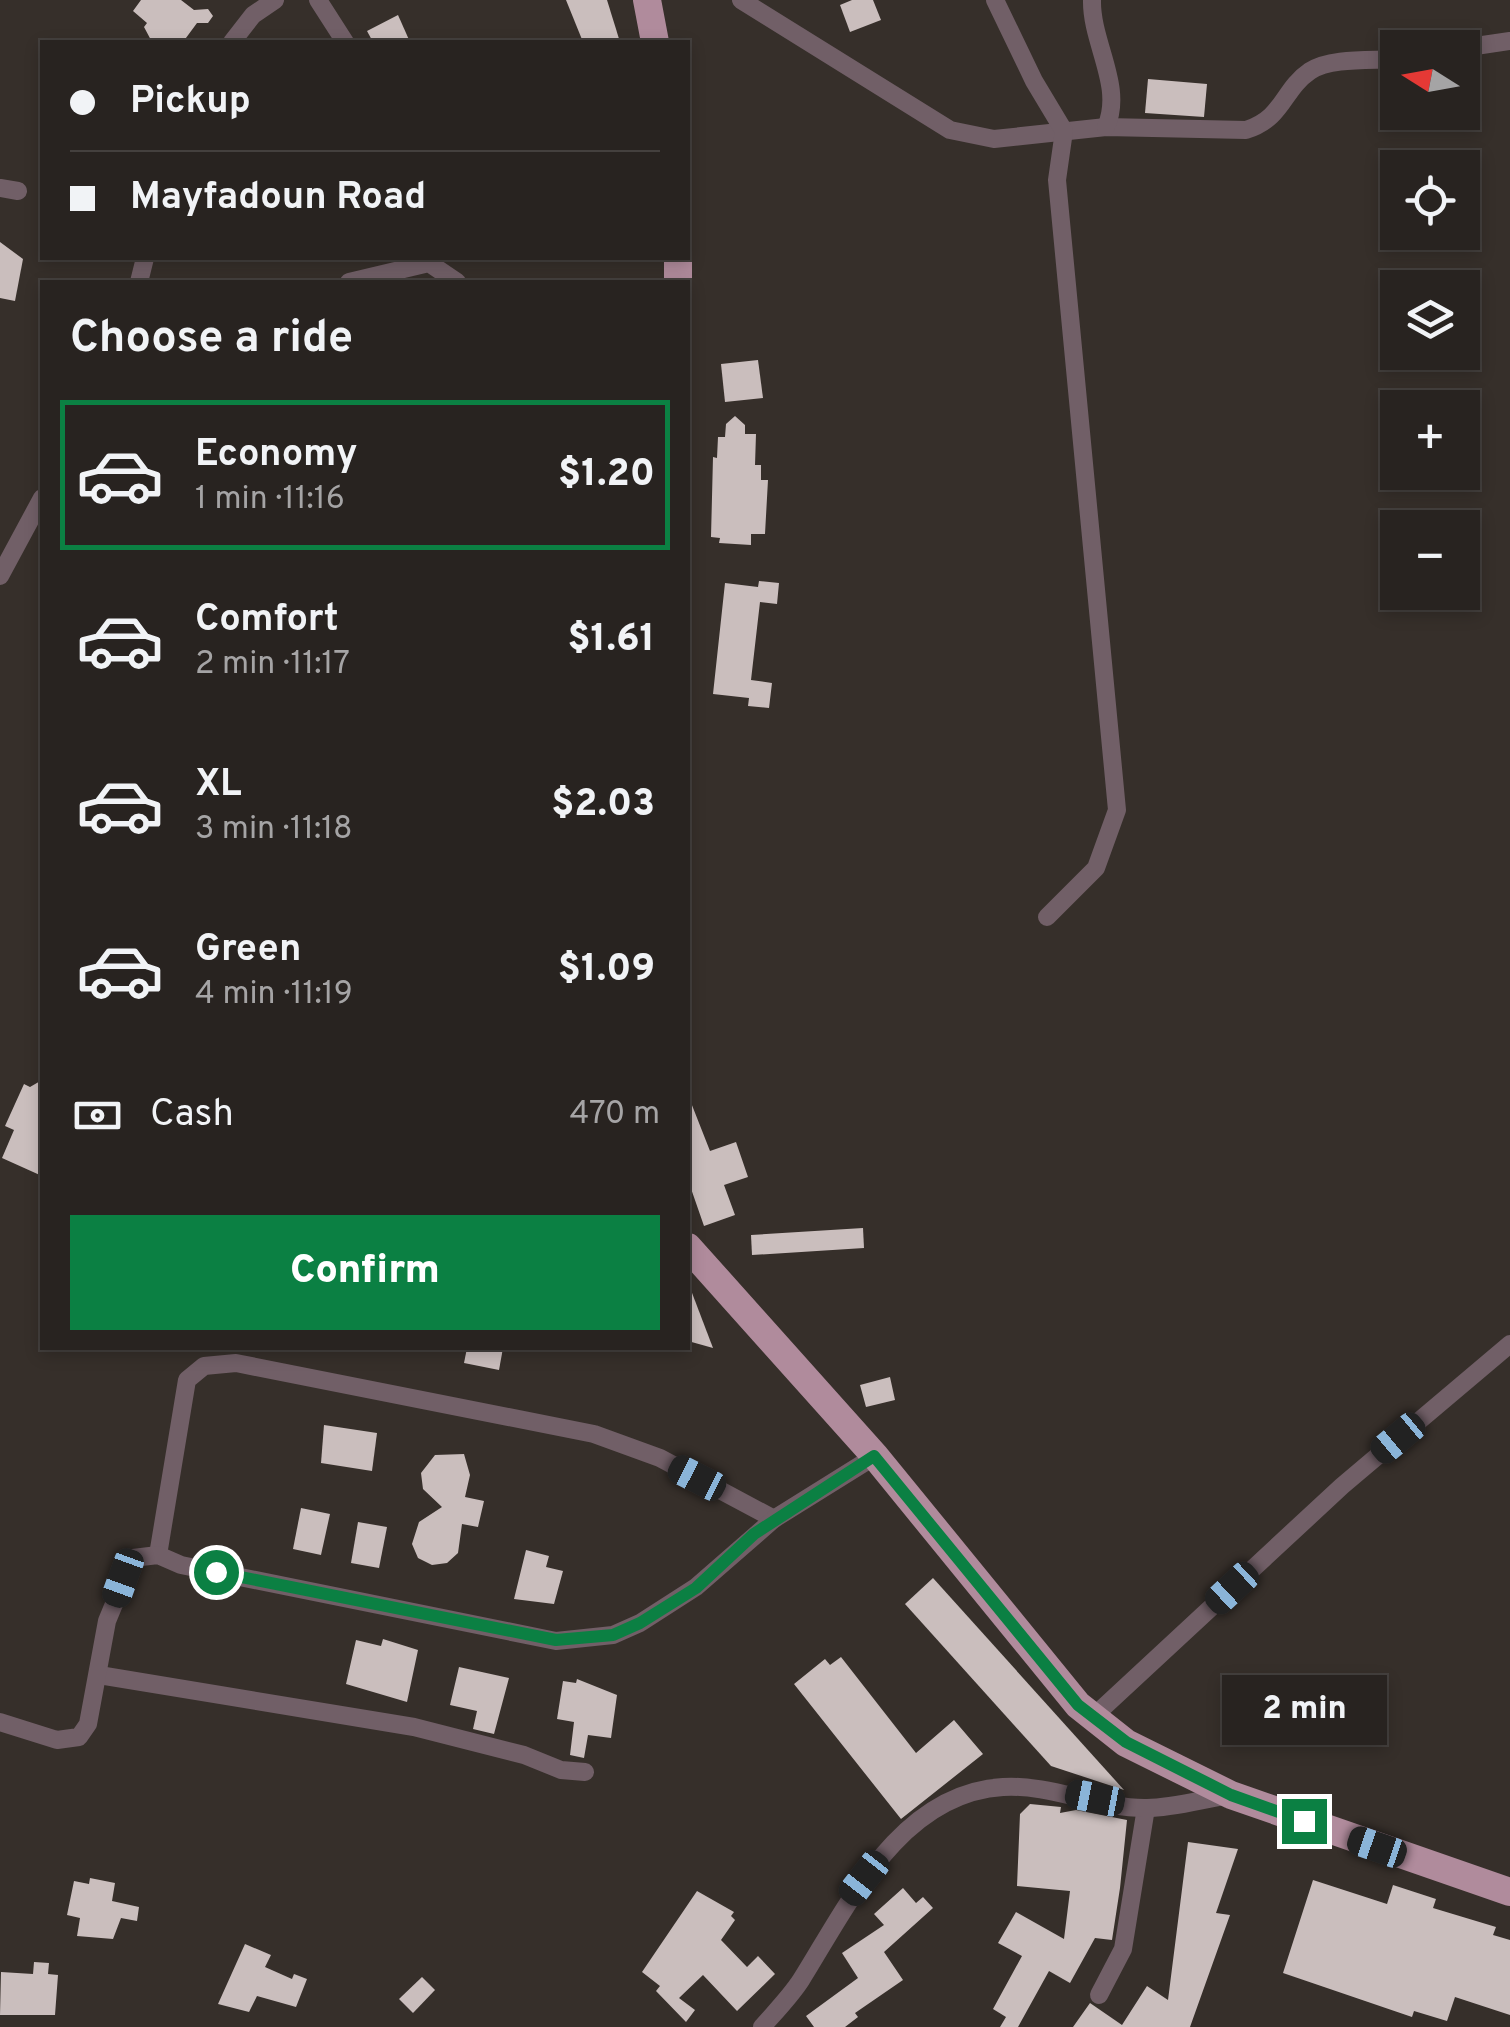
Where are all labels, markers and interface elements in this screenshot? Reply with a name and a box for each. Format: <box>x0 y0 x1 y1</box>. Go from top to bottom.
north arrow <box>1380 30 1480 130</box>
map controls <box>1380 30 1480 610</box>
text: Pickup <box>130 78 251 127</box>
button: locate <box>1380 150 1480 250</box>
text: Mayfadoun Road <box>130 174 426 223</box>
button: layers <box>1380 270 1480 370</box>
text: Choose a ride <box>70 311 353 368</box>
button: + <box>1380 390 1480 490</box>
icon: car <box>75 430 165 520</box>
text: Economy <box>195 431 357 480</box>
text: $1.20 <box>558 451 655 500</box>
text: 1 min · 11:16 <box>195 480 345 520</box>
button: − <box>1380 510 1480 610</box>
icon: car <box>75 595 165 685</box>
text: Comfort <box>195 596 339 645</box>
text: $1.61 <box>567 616 655 665</box>
text: 2 min · 11:17 <box>195 645 350 685</box>
icon: car <box>75 760 165 850</box>
text: XL <box>195 761 242 810</box>
text: $2.03 <box>551 781 655 830</box>
text: 3 min · 11:18 <box>195 810 353 850</box>
icon: car <box>75 925 165 1015</box>
text: Green <box>195 926 301 975</box>
text: $1.09 <box>558 946 655 995</box>
text: 4 min · 11:19 <box>195 975 353 1015</box>
icon: cash <box>70 1088 125 1143</box>
text: Cash <box>150 1091 234 1140</box>
text: 470 m <box>570 1095 660 1135</box>
button: Confirm <box>70 1215 660 1330</box>
car <box>1365 1407 1431 1469</box>
car <box>663 1451 731 1505</box>
car <box>99 1545 147 1611</box>
route start <box>194 1550 239 1595</box>
car <box>1200 1557 1264 1619</box>
callout: 2 min <box>1222 1676 1386 1746</box>
text: 2 min <box>1262 1690 1347 1730</box>
car <box>1063 1778 1127 1818</box>
route end <box>1282 1799 1327 1844</box>
car <box>1344 1823 1410 1871</box>
car <box>834 1845 894 1911</box>

